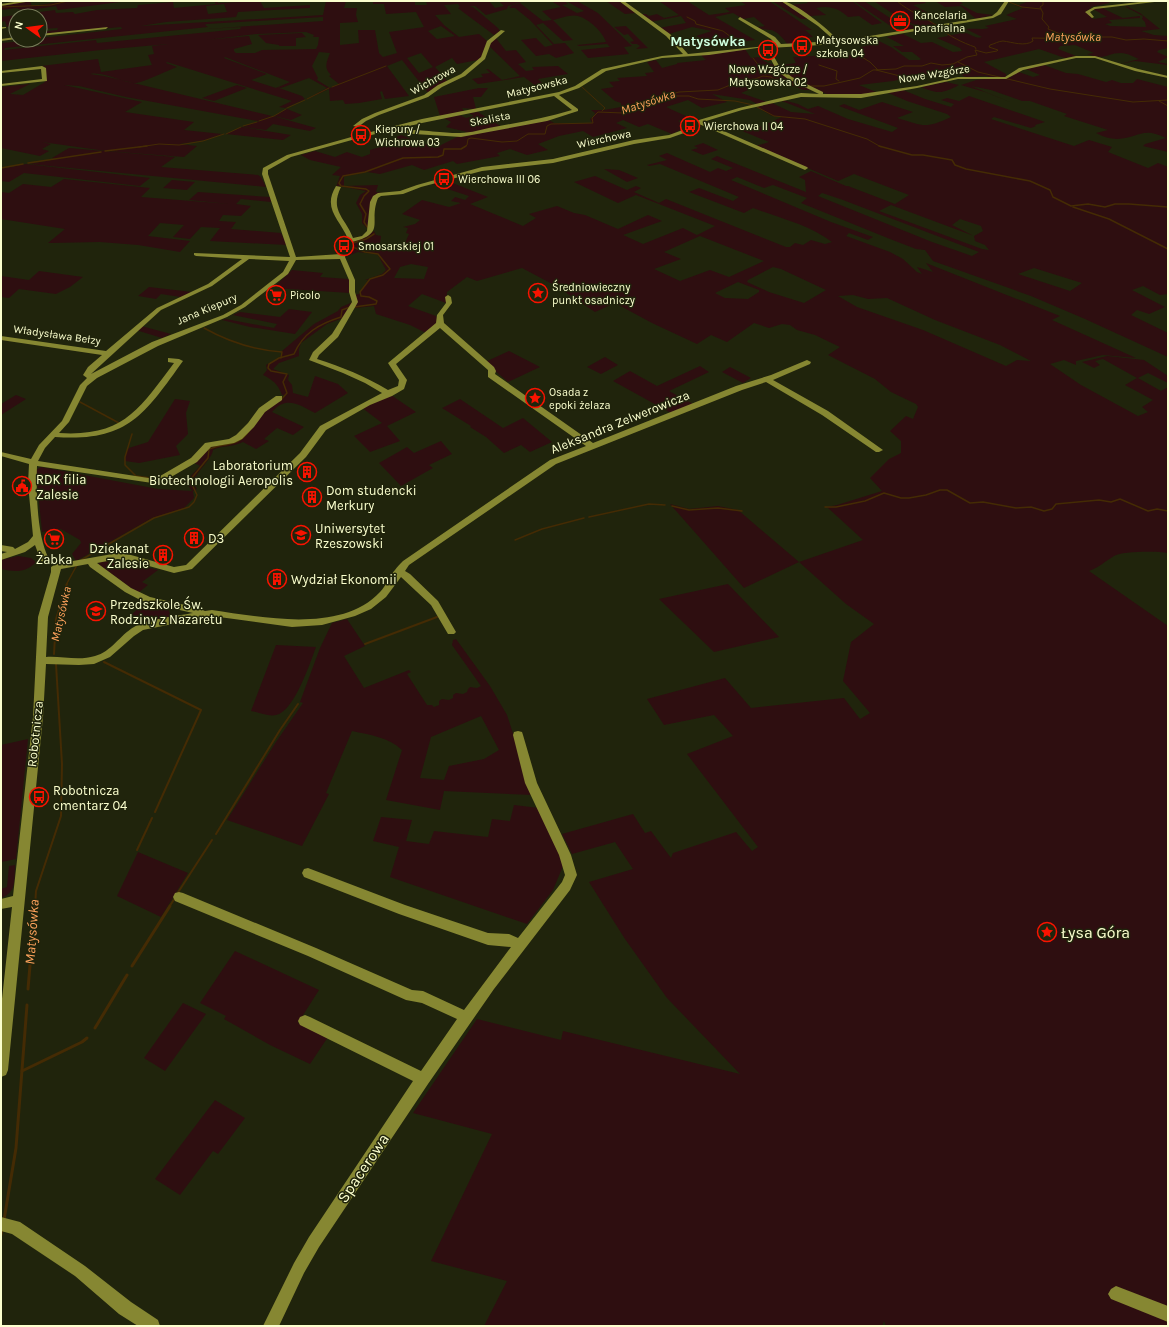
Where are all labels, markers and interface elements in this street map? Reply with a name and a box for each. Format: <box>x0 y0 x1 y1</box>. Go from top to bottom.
north arrow <box>8 8 48 48</box>
place label: Kancelaria parafialna <box>914 9 967 35</box>
office icon: Kancelaria parafialna <box>889 10 911 32</box>
text: N <box>12 20 26 31</box>
water label: Matysówka <box>1045 30 1101 44</box>
district label: Matysówka <box>670 33 746 50</box>
place label: Matysowska szkoła 04 <box>816 34 878 60</box>
bus stop icon: Matysowska szkoła 04 <box>791 35 813 57</box>
bus stop icon: Nowe Wzgórze / Matysowska 02 <box>757 39 779 61</box>
street label: Wichrowa <box>408 62 458 98</box>
street label: Nowe Wzgórze <box>897 62 971 86</box>
place label: Nowe Wzgórze / Matysowska 02 <box>728 63 808 89</box>
street label: Matysowska <box>505 73 569 101</box>
water label: Matysówka <box>619 87 677 117</box>
street label: Skalista <box>469 109 511 129</box>
bus stop icon: Wierchowa II 04 <box>679 115 701 137</box>
place label: Wierchowa II 04 <box>704 120 783 133</box>
place label: Kiepury / Wichrowa 03 <box>375 123 440 149</box>
bus stop icon: Kiepury / Wichrowa 03 <box>350 124 372 146</box>
street label: Wierchowa <box>576 127 632 151</box>
bus stop icon: Wierchowa III 06 <box>433 168 455 190</box>
place label: Wierchowa III 06 <box>458 173 540 186</box>
bus stop icon: Smosarskiej 01 <box>333 235 355 257</box>
place label: Smosarskiej 01 <box>358 240 434 253</box>
place label: Średniowieczny punkt osadniczy <box>552 279 635 307</box>
place icon: Średniowieczny punkt osadniczy <box>527 282 549 304</box>
supermarket icon: Picolo <box>265 284 287 306</box>
place label: Picolo <box>290 289 320 302</box>
street label: Jana Kiepury <box>175 291 239 327</box>
street label: Władysława Bełzy <box>12 322 102 348</box>
place label: Osada z epoki żelaza <box>549 386 610 412</box>
place icon: Osada z epoki żelaza <box>524 387 546 409</box>
street label: Aleksandra Zelwerowicza <box>548 387 692 457</box>
place label: Laboratorium Biotechnologii Aeropolis <box>149 458 293 488</box>
building icon: Laboratorium Biotechnologii Aeropolis <box>296 461 318 483</box>
place label: RDK filia Zalesie <box>36 472 87 502</box>
public building icon: RDK filia Zalesie <box>11 475 33 497</box>
place label: Dom studencki Merkury <box>326 483 417 513</box>
building icon: Dom studencki Merkury <box>301 486 323 508</box>
place label: Uniwersytet Rzeszowski <box>315 521 385 551</box>
school or university icon: Uniwersytet Rzeszowski <box>290 524 312 546</box>
building icon: D3 <box>183 527 205 549</box>
supermarket icon: Żabka <box>43 528 65 550</box>
place label: D3 <box>208 531 224 546</box>
place label: Dziekanat Zalesie <box>89 541 149 571</box>
building icon: Dziekanat Zalesie <box>152 544 174 566</box>
place label: Żabka <box>35 552 73 567</box>
building icon: Wydział Ekonomii <box>266 568 288 590</box>
place label: Wydział Ekonomii <box>291 572 397 587</box>
water label: Matysówka <box>48 585 74 643</box>
place label: Przedszkole Św. Rodziny z Nazaretu <box>110 596 223 627</box>
school or university icon: Przedszkole Św. Rodziny z Nazaretu <box>85 600 107 622</box>
street label: Robotnicza <box>24 700 46 768</box>
place label: Robotnicza cmentarz 04 <box>53 783 127 813</box>
bus stop icon: Robotnicza cmentarz 04 <box>28 786 50 808</box>
water label: Matysówka <box>21 899 43 965</box>
place icon: Łysa Góra <box>1036 921 1058 943</box>
place label: Łysa Góra <box>1061 923 1130 942</box>
street label: Spacerowa <box>333 1130 393 1206</box>

